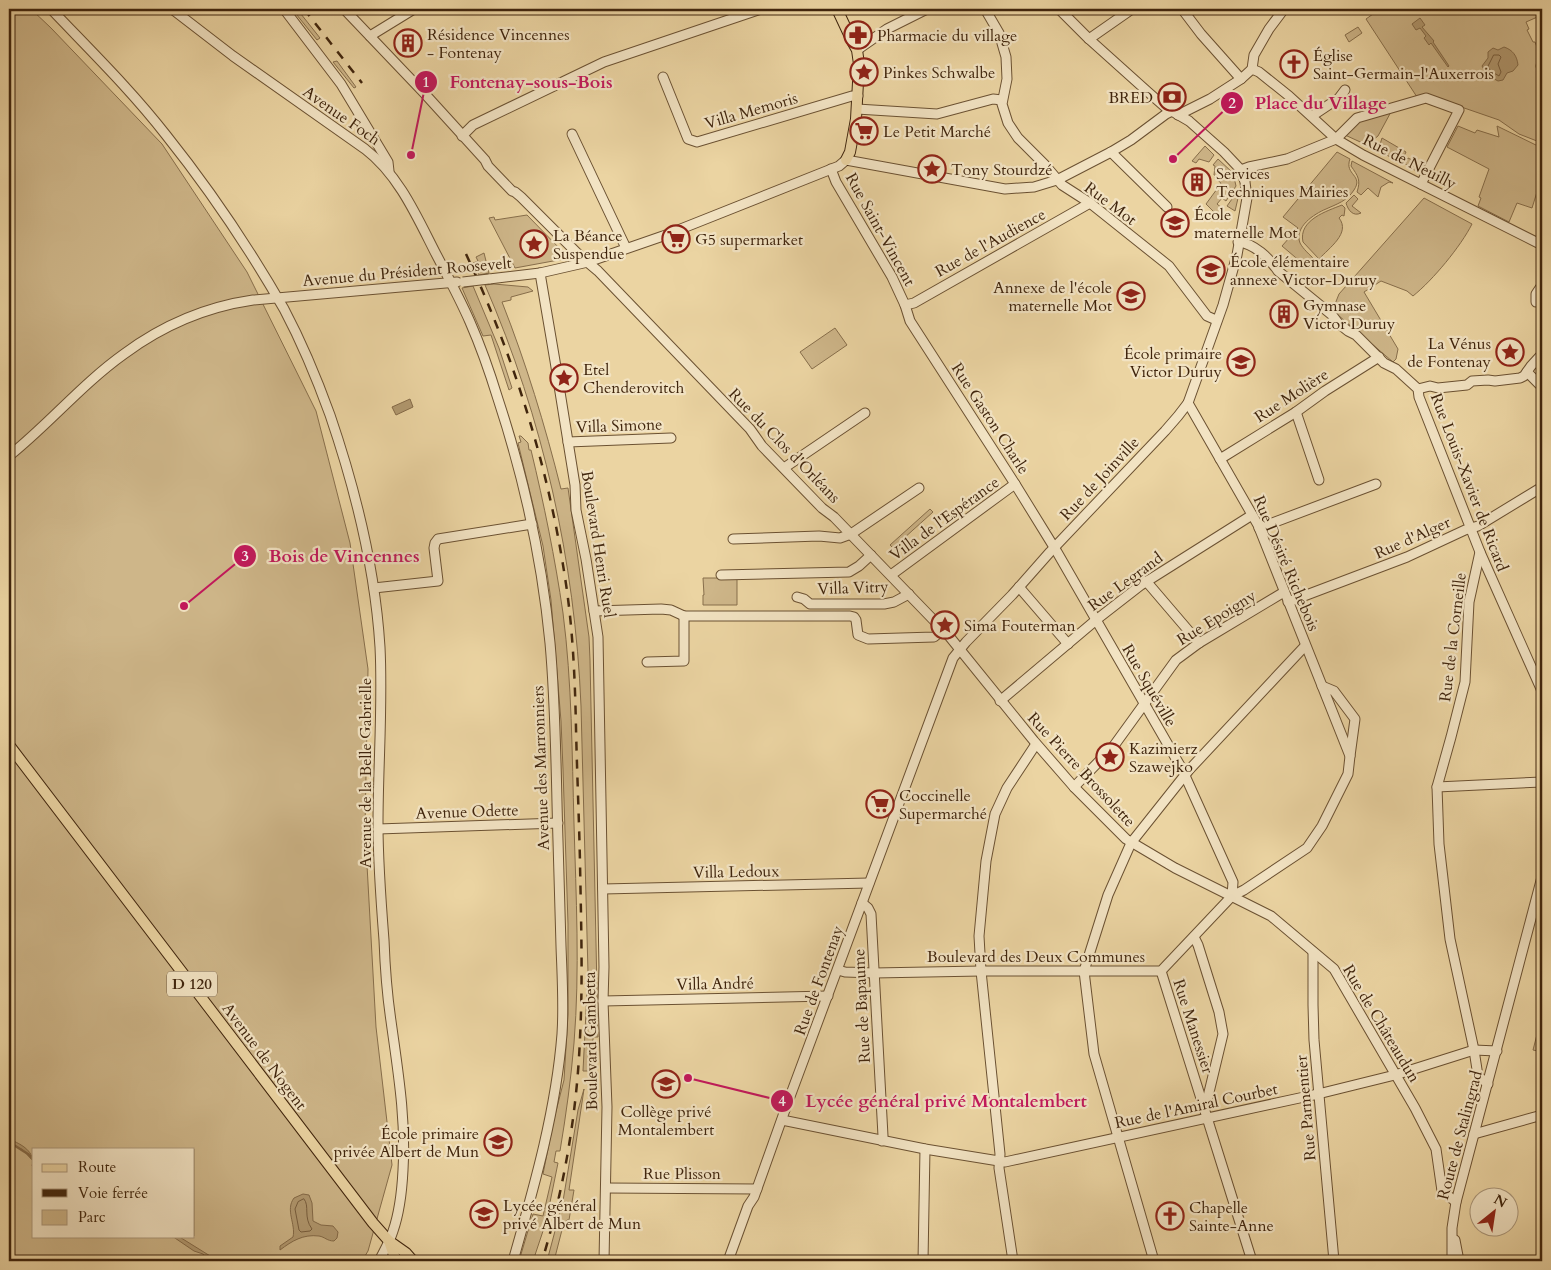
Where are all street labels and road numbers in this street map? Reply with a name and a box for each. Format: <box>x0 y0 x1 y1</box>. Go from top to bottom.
street label: Avenue Foch <box>298 81 385 151</box>
street label: Villa Memoris <box>702 87 800 135</box>
street label: Rue de Neuilly <box>1359 129 1461 195</box>
street label: Rue Saint-Vincent <box>840 169 920 290</box>
street label: Rue Mot <box>1080 177 1141 231</box>
street label: Rue de l'Audience <box>931 203 1050 282</box>
street label: Avenue du Président Roosevelt <box>302 252 513 292</box>
street label: Rue Gaston Charle <box>946 359 1034 478</box>
street label: Rue Molière <box>1250 364 1333 428</box>
street label: Rue du Clos d'Orléans <box>724 383 845 508</box>
street label: Rue Louis-Xavier de Ricard <box>1425 390 1513 575</box>
street label: Villa Simone <box>575 413 663 439</box>
street label: Rue de Joinville <box>1055 432 1144 525</box>
street label: Boulevard Henri Ruel <box>576 469 621 619</box>
street label: Villa de l'Espérance <box>885 471 1004 566</box>
street label: Rue Désiré Richebois <box>1248 492 1325 634</box>
street label: Rue d'Alger <box>1371 511 1454 564</box>
street label: Rue Legrand <box>1084 547 1168 616</box>
street label: Rue de la Corneille <box>1434 571 1472 703</box>
street label: Villa Vitry <box>817 576 890 600</box>
street label: Rue Epoigny <box>1173 585 1261 651</box>
street label: Rue Squéville <box>1117 640 1182 731</box>
street label: Avenue de la Belle Gabrielle <box>355 678 377 868</box>
street label: Avenue des Marronniers <box>527 685 555 851</box>
street label: Rue Pierre Brossolette <box>1022 708 1140 832</box>
street label: Avenue Odette <box>415 799 519 825</box>
street label: Villa Ledoux <box>693 860 779 884</box>
street label: Rue de Fontenay <box>789 922 849 1038</box>
street label: Boulevard des Deux Communes <box>927 946 1145 968</box>
street label: Rue de Bapaume <box>848 948 876 1064</box>
street label: Rue de Châteaudun <box>1337 960 1425 1087</box>
street label: Boulevard Gambetta <box>579 971 603 1111</box>
road number: D 120 <box>167 972 217 996</box>
street label: Villa André <box>676 972 754 996</box>
street label: Rue Manessier <box>1167 976 1219 1077</box>
street label: Avenue de Nogent <box>217 998 312 1115</box>
street label: Rue Parmentier <box>1290 1054 1322 1162</box>
street label: Route de Stalingrad <box>1432 1068 1488 1202</box>
street label: Rue de l'Amiral Courbet <box>1113 1078 1280 1134</box>
street label: Rue Plisson <box>643 1163 721 1185</box>

